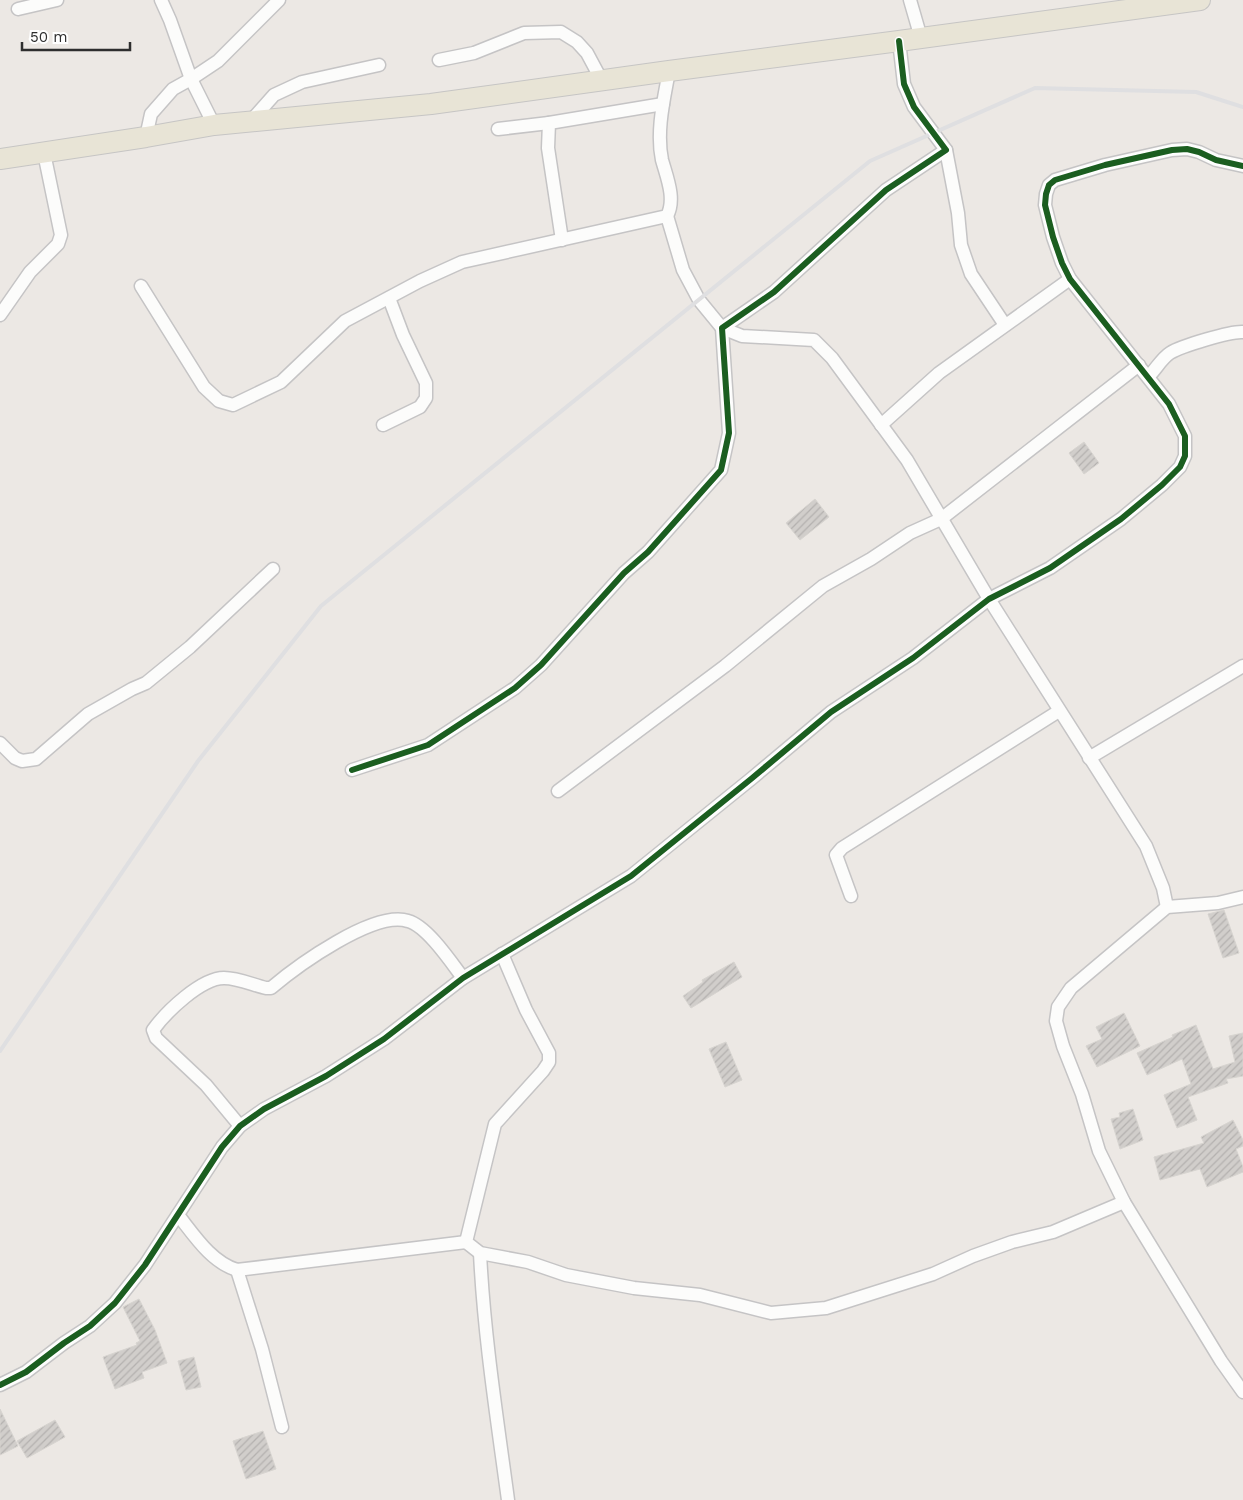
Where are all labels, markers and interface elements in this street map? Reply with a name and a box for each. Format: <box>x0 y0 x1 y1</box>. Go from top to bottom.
scale bar <box>22 20 130 52</box>
text: 50 m <box>30 28 67 46</box>

